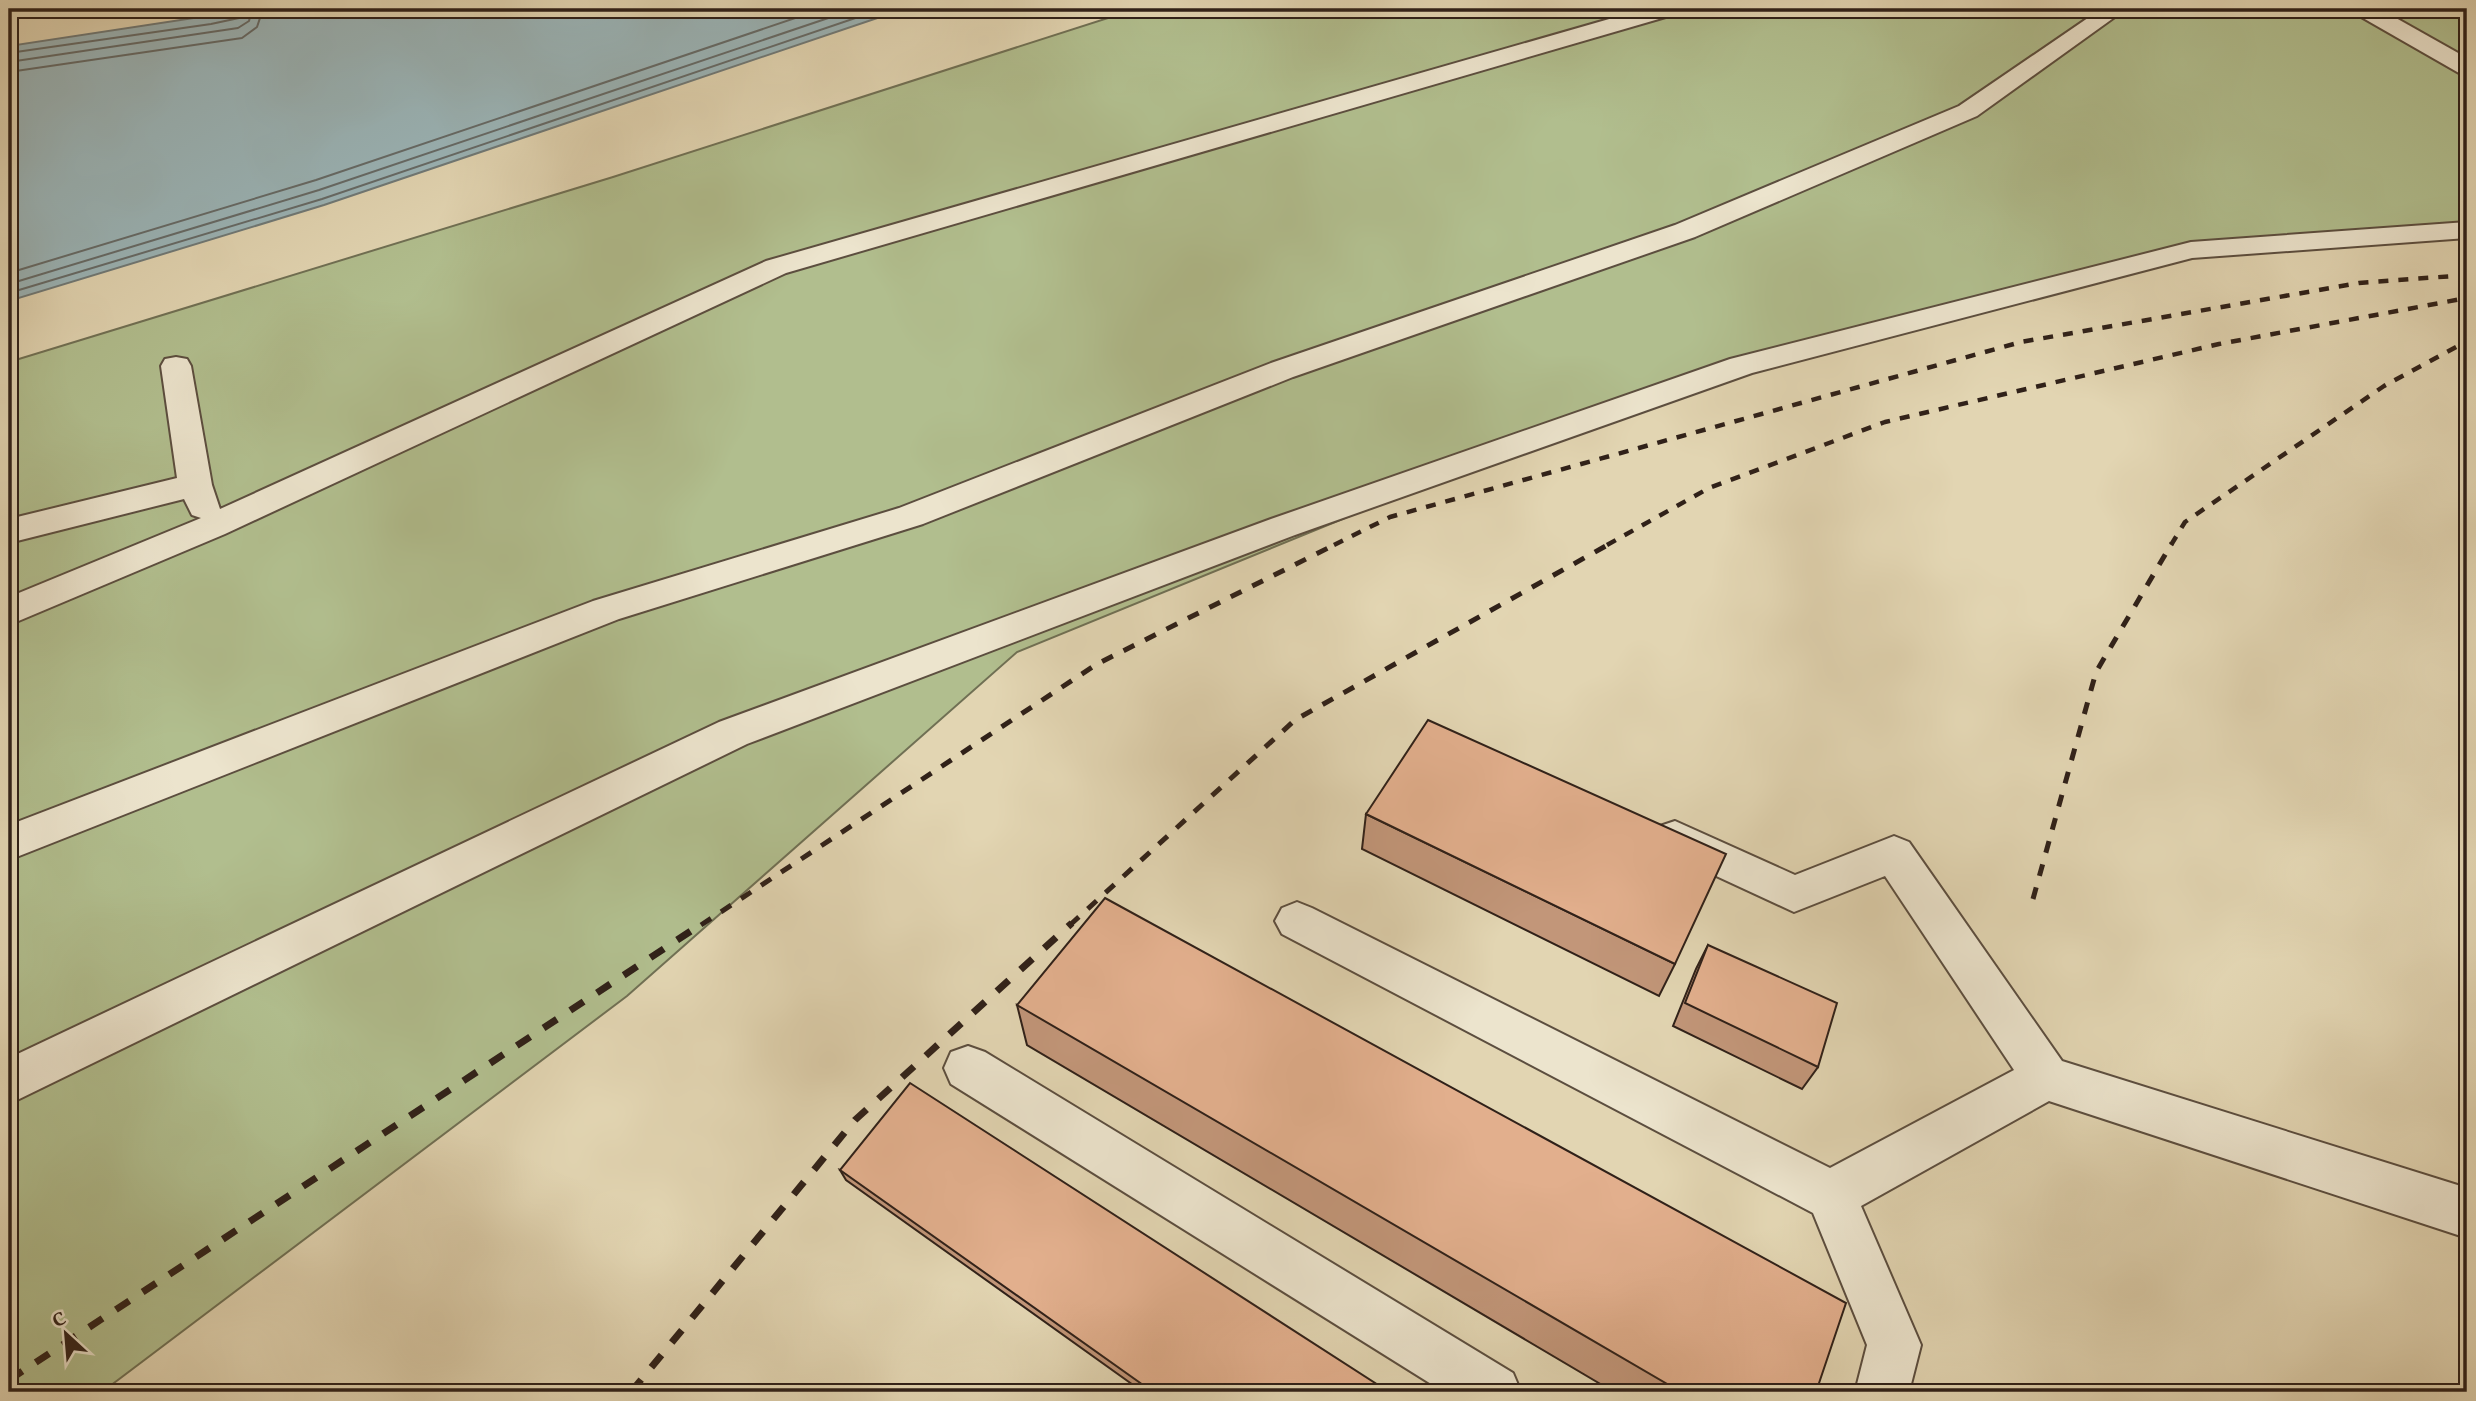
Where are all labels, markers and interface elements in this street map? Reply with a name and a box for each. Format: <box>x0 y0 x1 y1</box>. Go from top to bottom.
north arrow <box>32 1300 102 1370</box>
text: С <box>48 1306 71 1335</box>

